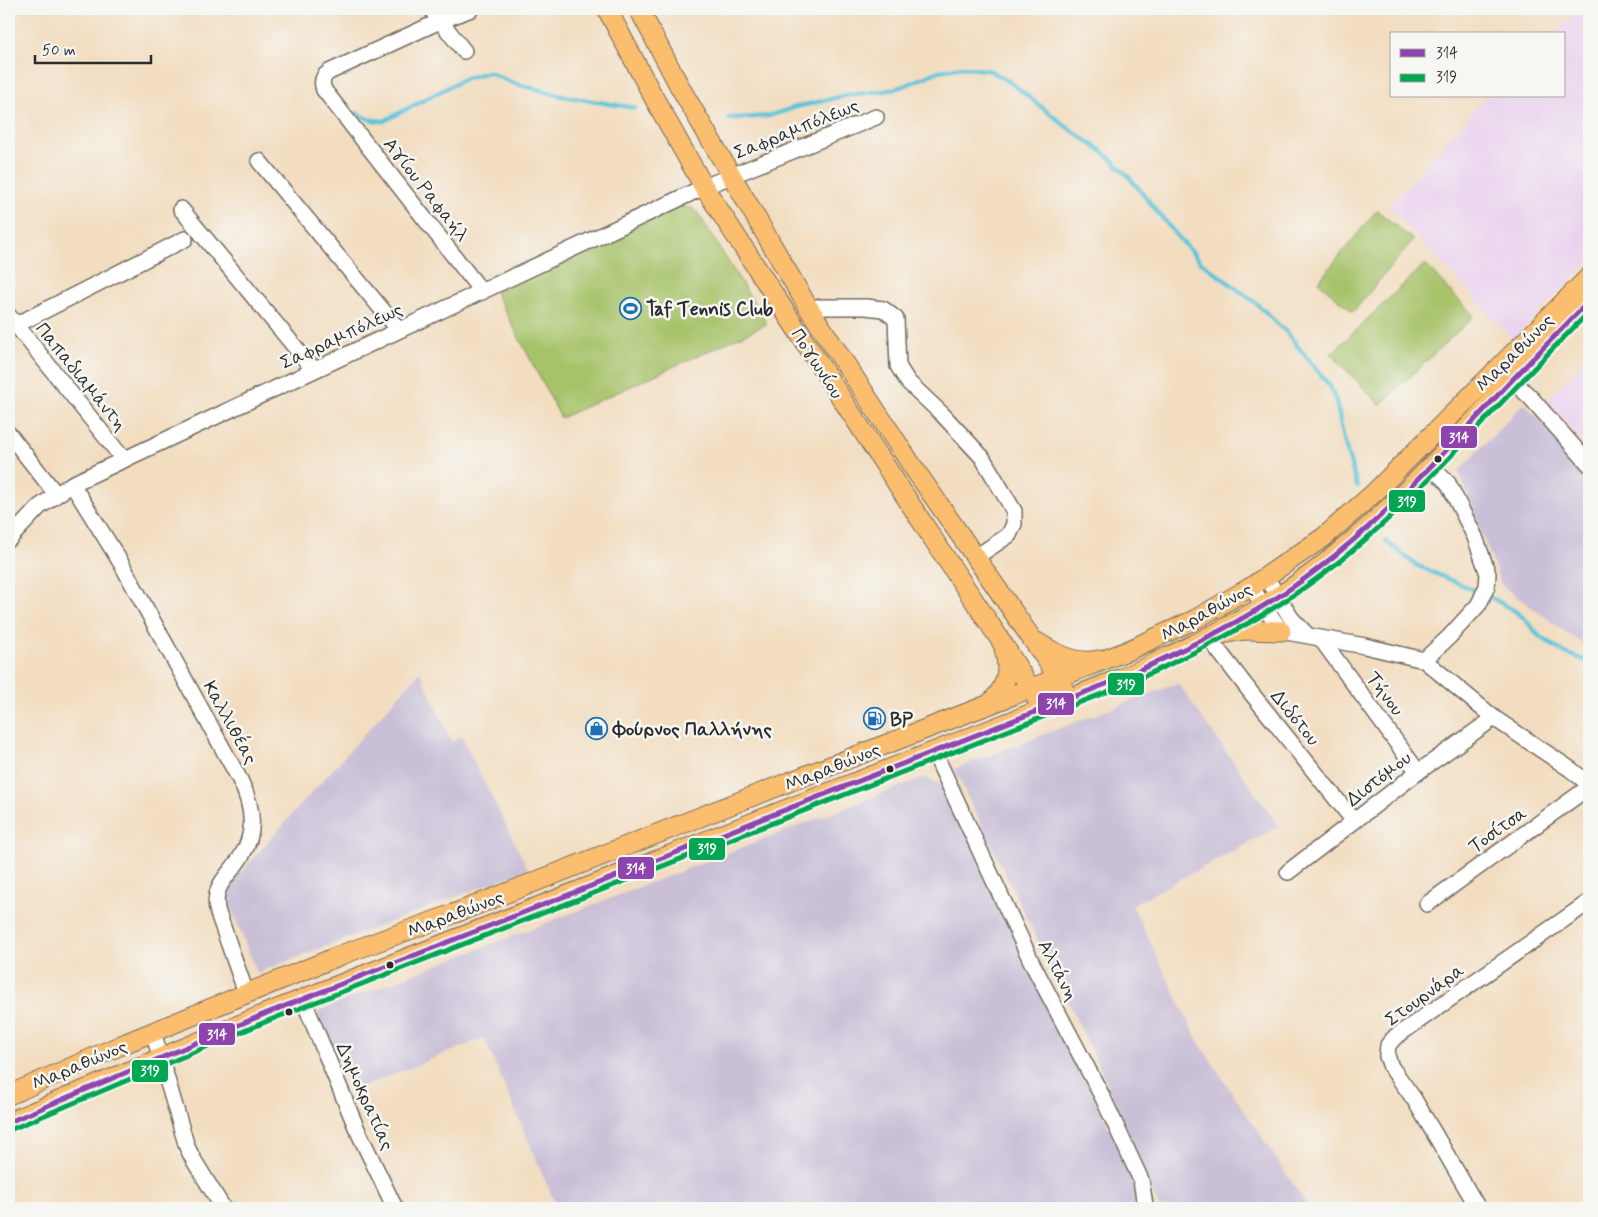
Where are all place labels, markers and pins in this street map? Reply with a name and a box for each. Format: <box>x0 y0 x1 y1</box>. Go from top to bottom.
sports icon: Taf Tennis Club <box>618 296 642 320</box>
place label: Taf Tennis Club <box>646 297 773 322</box>
unlabelled marker <box>1433 454 1443 464</box>
fuel station icon: BP <box>862 707 886 731</box>
place label: BP <box>890 708 914 733</box>
shop icon: Φούρνος Παλλήνης <box>585 716 609 740</box>
place label: Φούρνος Παλλήνης <box>612 717 772 742</box>
unlabelled marker <box>885 764 895 774</box>
unlabelled marker <box>385 960 395 970</box>
unlabelled marker <box>284 1007 294 1017</box>

